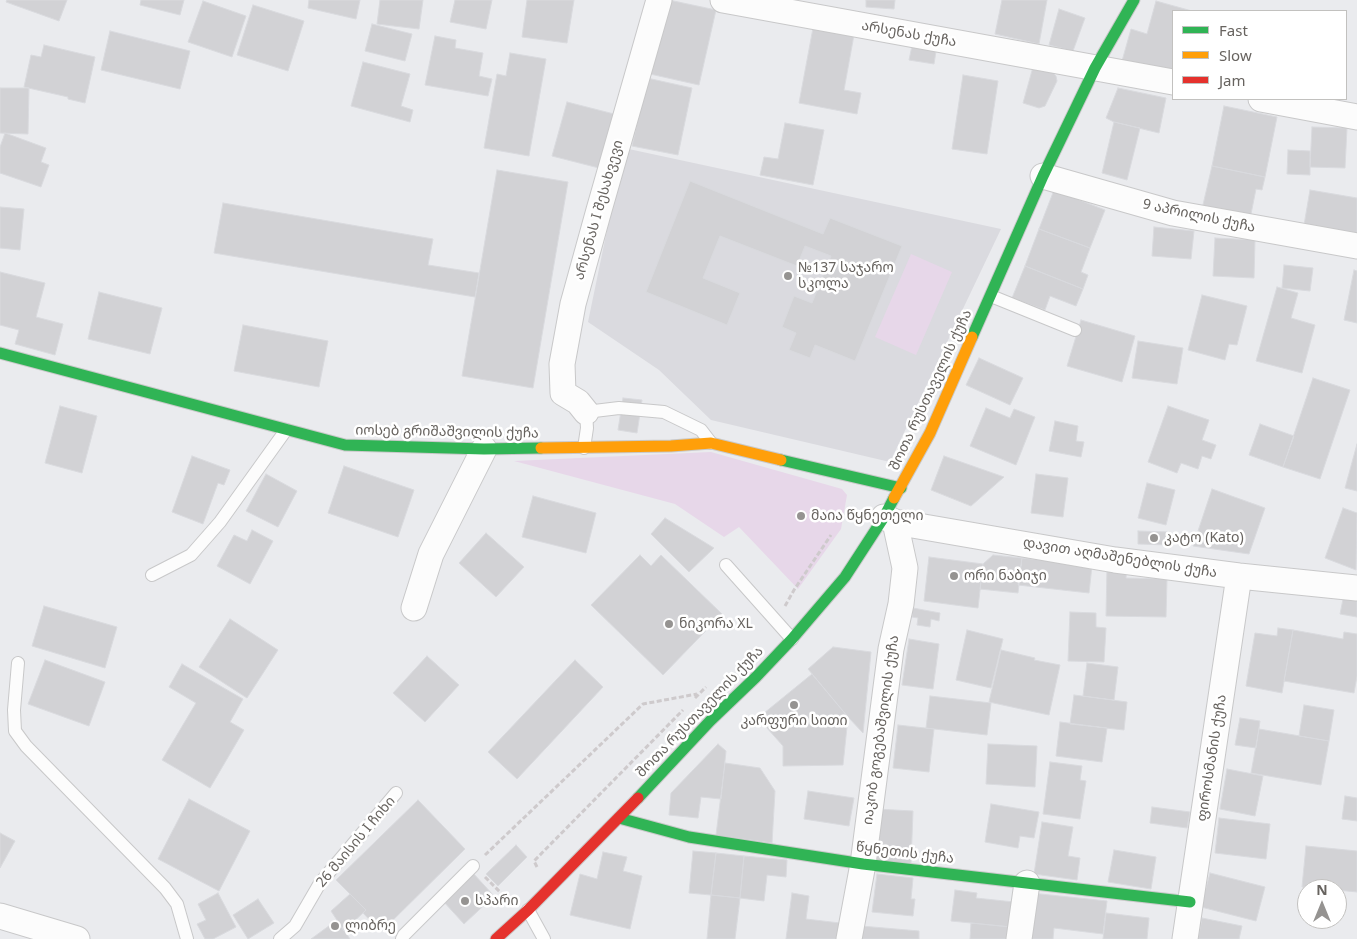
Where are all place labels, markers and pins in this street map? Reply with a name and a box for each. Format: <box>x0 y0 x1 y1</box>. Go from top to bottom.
place label: №137 საჯარო სკოლა <box>798 260 894 292</box>
marker: №137 საჯარო სკოლა <box>782 270 794 282</box>
place label: მაია წყნეთელი <box>811 508 924 524</box>
marker: მაია წყნეთელი <box>795 510 807 522</box>
place label: კატო (Kato) <box>1164 530 1244 546</box>
marker: კატო (Kato) <box>1148 532 1160 544</box>
place label: ორი ნაბიჯი <box>964 568 1047 584</box>
marker: ორი ნაბიჯი <box>948 570 960 582</box>
place label: ნიკორა XL <box>679 616 753 632</box>
marker: ნიკორა XL <box>663 618 675 630</box>
marker: კარფური სითი <box>788 699 800 711</box>
place label: კარფური სითი <box>740 713 848 729</box>
place label: სპარი <box>475 893 518 909</box>
marker: სპარი <box>459 895 471 907</box>
place label: ლიბრე <box>345 918 396 934</box>
marker: ლიბრე <box>329 920 341 932</box>

